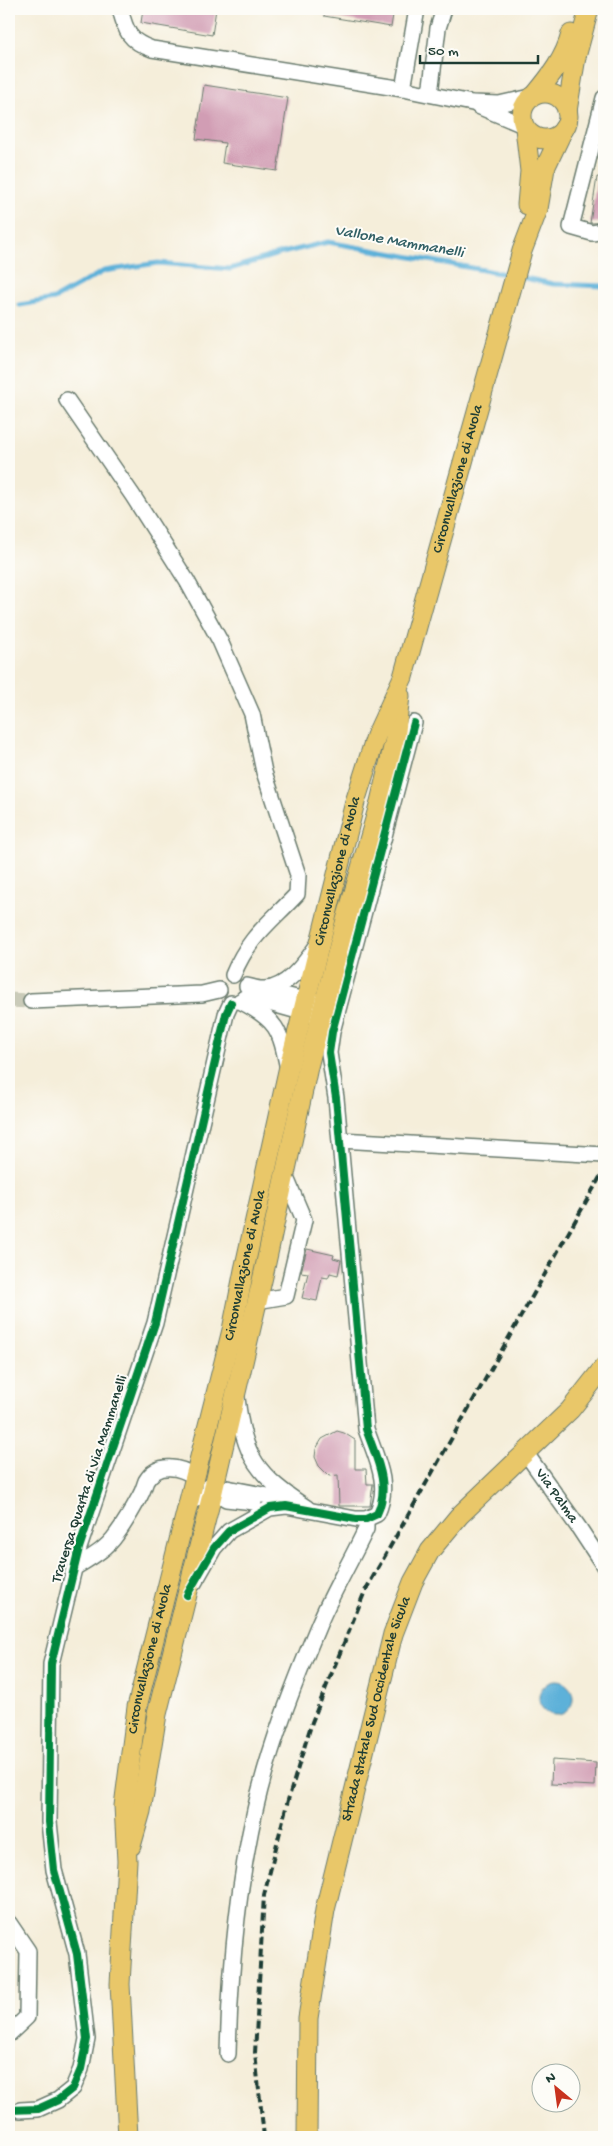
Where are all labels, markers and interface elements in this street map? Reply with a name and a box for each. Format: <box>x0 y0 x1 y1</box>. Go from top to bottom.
scale bar <box>420 32 538 64</box>
text: 50 m <box>428 43 459 61</box>
water label: Vallone Mammanelli <box>333 222 467 264</box>
street label: Circonvallazione di Avola <box>429 402 488 555</box>
street label: Circonvallazione di Avola <box>310 794 365 948</box>
street label: Circonvallazione di Avola <box>221 1188 270 1343</box>
street label: Traversa Quarta di Via Mammanelli <box>48 1373 132 1586</box>
street label: Via Palma <box>530 1465 582 1527</box>
street label: Circonvallazione di Avola <box>125 1582 177 1735</box>
street label: Strada statale Sud Occidentale Sicula <box>338 1593 416 1823</box>
north arrow <box>530 2064 580 2114</box>
text: N <box>543 2069 559 2088</box>

